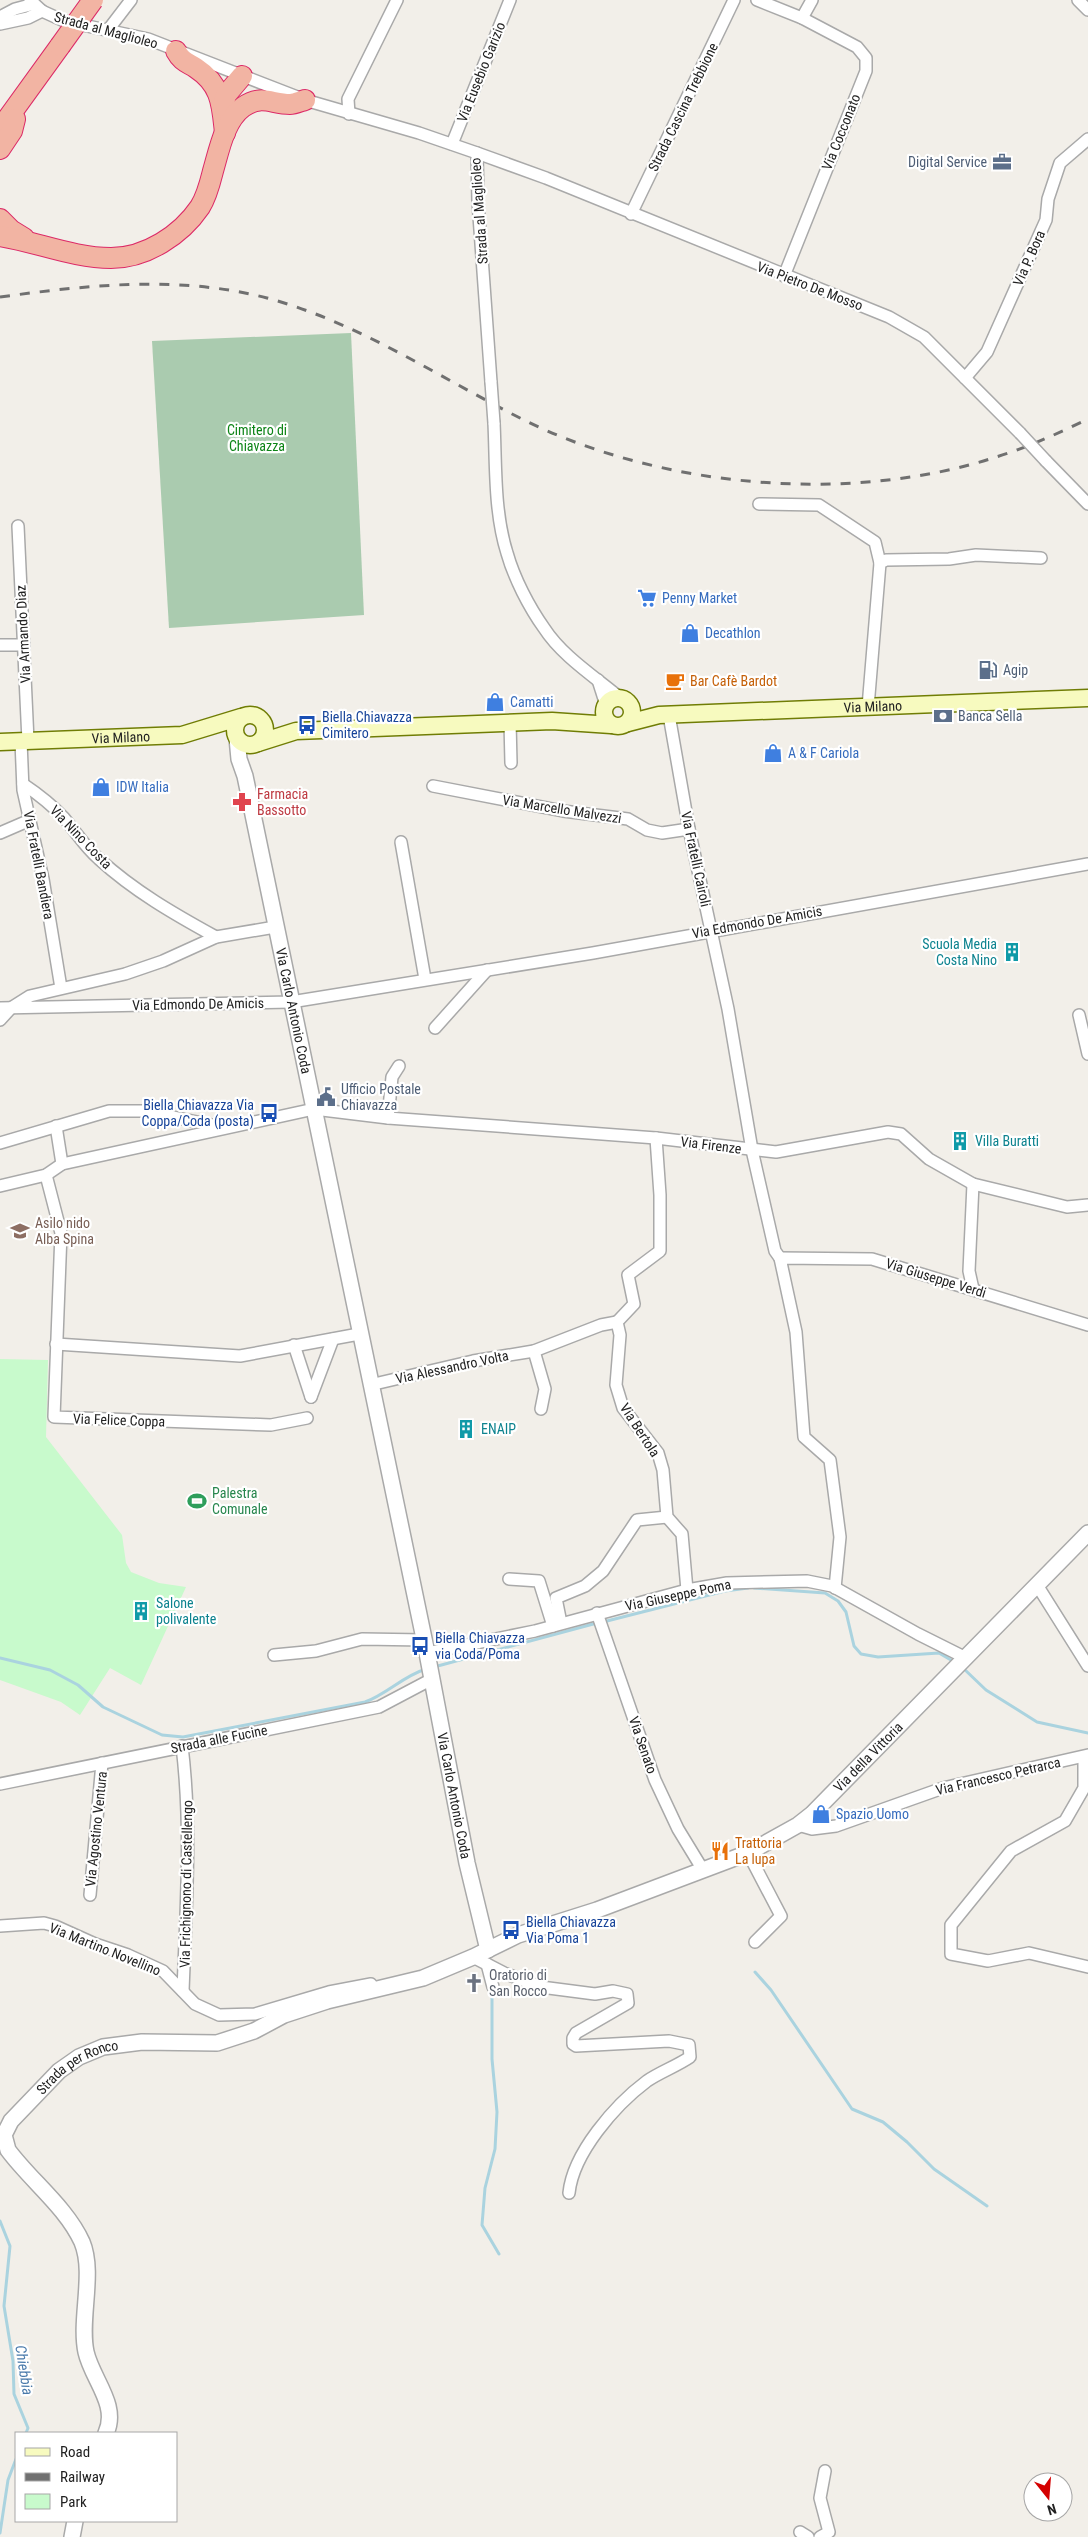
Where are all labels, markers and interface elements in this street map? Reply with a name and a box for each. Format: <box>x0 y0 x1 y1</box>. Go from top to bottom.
street label: Strada al Maglioleo <box>52 8 160 52</box>
street label: Via Eusebio Garizio <box>454 20 508 124</box>
street label: Strada Cascina Trebbione <box>645 40 721 174</box>
street label: Via Cocconato <box>819 92 863 172</box>
office icon: Digital Service <box>991 151 1013 173</box>
place label: Digital Service <box>908 154 987 170</box>
street label: Strada al Maglioleo <box>467 157 491 265</box>
street label: Via P. Bora <box>1010 228 1048 288</box>
street label: Via Pietro De Mosso <box>755 258 865 314</box>
park label: Cimitero di Chiavazza <box>227 422 287 454</box>
street label: Via Armando Diaz <box>12 584 34 684</box>
supermarket icon: Penny Market <box>636 587 658 609</box>
place label: Penny Market <box>662 590 737 606</box>
shop icon: Decathlon <box>679 622 701 644</box>
place label: Decathlon <box>705 625 761 641</box>
fuel station icon: Agip <box>977 659 999 681</box>
place label: Agip <box>1003 662 1028 678</box>
cafe icon: Bar Cafè Bardot <box>664 670 686 692</box>
place label: Bar Cafè Bardot <box>690 673 777 689</box>
shop icon: Camatti <box>484 691 506 713</box>
place label: Camatti <box>510 694 553 710</box>
street label: Via Milano <box>843 697 902 716</box>
bank icon: Banca Sella <box>932 705 954 727</box>
place label: Banca Sella <box>958 708 1022 724</box>
place label: Biella Chiavazza Cimitero <box>322 709 412 741</box>
bus stop icon: Biella Chiavazza Cimitero <box>296 714 318 736</box>
street label: Via Milano <box>91 728 150 746</box>
shop icon: A & F Cariola <box>762 742 784 764</box>
place label: A & F Cariola <box>788 745 859 761</box>
shop icon: IDW Italia <box>90 776 112 798</box>
place label: IDW Italia <box>116 779 169 795</box>
place label: Farmacia Bassotto <box>257 786 308 818</box>
pharmacy icon: Farmacia Bassotto <box>231 791 253 813</box>
street label: Via Marcello Malvezzi <box>501 792 623 826</box>
street label: Via Nino Costa <box>47 802 115 872</box>
street label: Via Fratelli Bandiera <box>21 809 57 921</box>
street label: Via Fratelli Cairoli <box>678 810 714 908</box>
street label: Via Edmondo De Amicis <box>691 903 823 941</box>
place label: Scuola Media Costa Nino <box>922 936 997 968</box>
building icon: Scuola Media Costa Nino <box>1001 941 1023 963</box>
street label: Via Carlo Antonio Coda <box>273 946 315 1075</box>
street label: Via Edmondo De Amicis <box>132 995 264 1013</box>
place label: Ufficio Postale Chiavazza <box>341 1081 421 1113</box>
public building icon: Ufficio Postale Chiavazza <box>315 1086 337 1108</box>
place label: Biella Chiavazza Via Coppa/Coda (posta) <box>141 1097 254 1130</box>
bus stop icon: Biella Chiavazza Via Coppa/Coda (posta) <box>258 1102 280 1124</box>
building icon: Villa Buratti <box>949 1130 971 1152</box>
street label: Via Firenze <box>680 1133 743 1157</box>
place label: Villa Buratti <box>975 1133 1039 1149</box>
place label: Asilo nido Alba Spina <box>35 1215 94 1247</box>
school or university icon: Asilo nido Alba Spina <box>9 1220 31 1242</box>
street label: Via Giuseppe Verdi <box>884 1255 988 1301</box>
street label: Via Alessandro Volta <box>394 1347 510 1387</box>
street label: Via Bertola <box>617 1400 663 1460</box>
street label: Via Felice Coppa <box>73 1410 165 1430</box>
building icon: ENAIP <box>455 1418 477 1440</box>
place label: ENAIP <box>481 1421 516 1437</box>
place label: Palestra Comunale <box>212 1485 268 1517</box>
sports icon: Palestra Comunale <box>186 1490 208 1512</box>
street label: Via Giuseppe Poma <box>624 1576 732 1614</box>
place label: Salone polivalente <box>156 1595 217 1627</box>
building icon: Salone polivalente <box>130 1600 152 1622</box>
place label: Biella Chiavazza via Coda/Poma <box>435 1630 525 1662</box>
bus stop icon: Biella Chiavazza via Coda/Poma <box>409 1635 431 1657</box>
street label: Via Senato <box>626 1714 660 1776</box>
street label: Via della Vittoria <box>830 1719 906 1795</box>
street label: Strada alle Fucine <box>169 1722 269 1756</box>
street label: Via Carlo Antonio Coda <box>434 1731 474 1860</box>
street label: Via Francesco Petrarca <box>934 1754 1062 1798</box>
street label: Via Agostino Ventura <box>82 1770 110 1888</box>
street label: Via Frichignono di Castellengo <box>177 1800 195 1968</box>
shop icon: Spazio Uomo <box>810 1803 832 1825</box>
place label: Spazio Uomo <box>836 1806 909 1822</box>
place label: Trattoria La lupa <box>735 1835 782 1867</box>
restaurant icon: Trattoria La lupa <box>709 1840 731 1862</box>
place label: Biella Chiavazza Via Poma 1 <box>526 1914 616 1946</box>
street label: Via Martino Novellino <box>47 1919 163 1979</box>
bus stop icon: Biella Chiavazza Via Poma 1 <box>500 1919 522 1941</box>
place label: Oratorio di San Rocco <box>489 1967 547 1999</box>
church icon: Oratorio di San Rocco <box>463 1972 485 1994</box>
street label: Strada per Ronco <box>33 2037 119 2098</box>
water label: Chiebbia <box>11 2344 37 2396</box>
legend <box>15 2432 178 2522</box>
text: Road <box>60 2443 90 2461</box>
text: Railway <box>60 2468 105 2486</box>
north arrow <box>1023 2472 1073 2522</box>
text: Park <box>60 2493 87 2511</box>
text: N <box>1045 2501 1058 2518</box>

